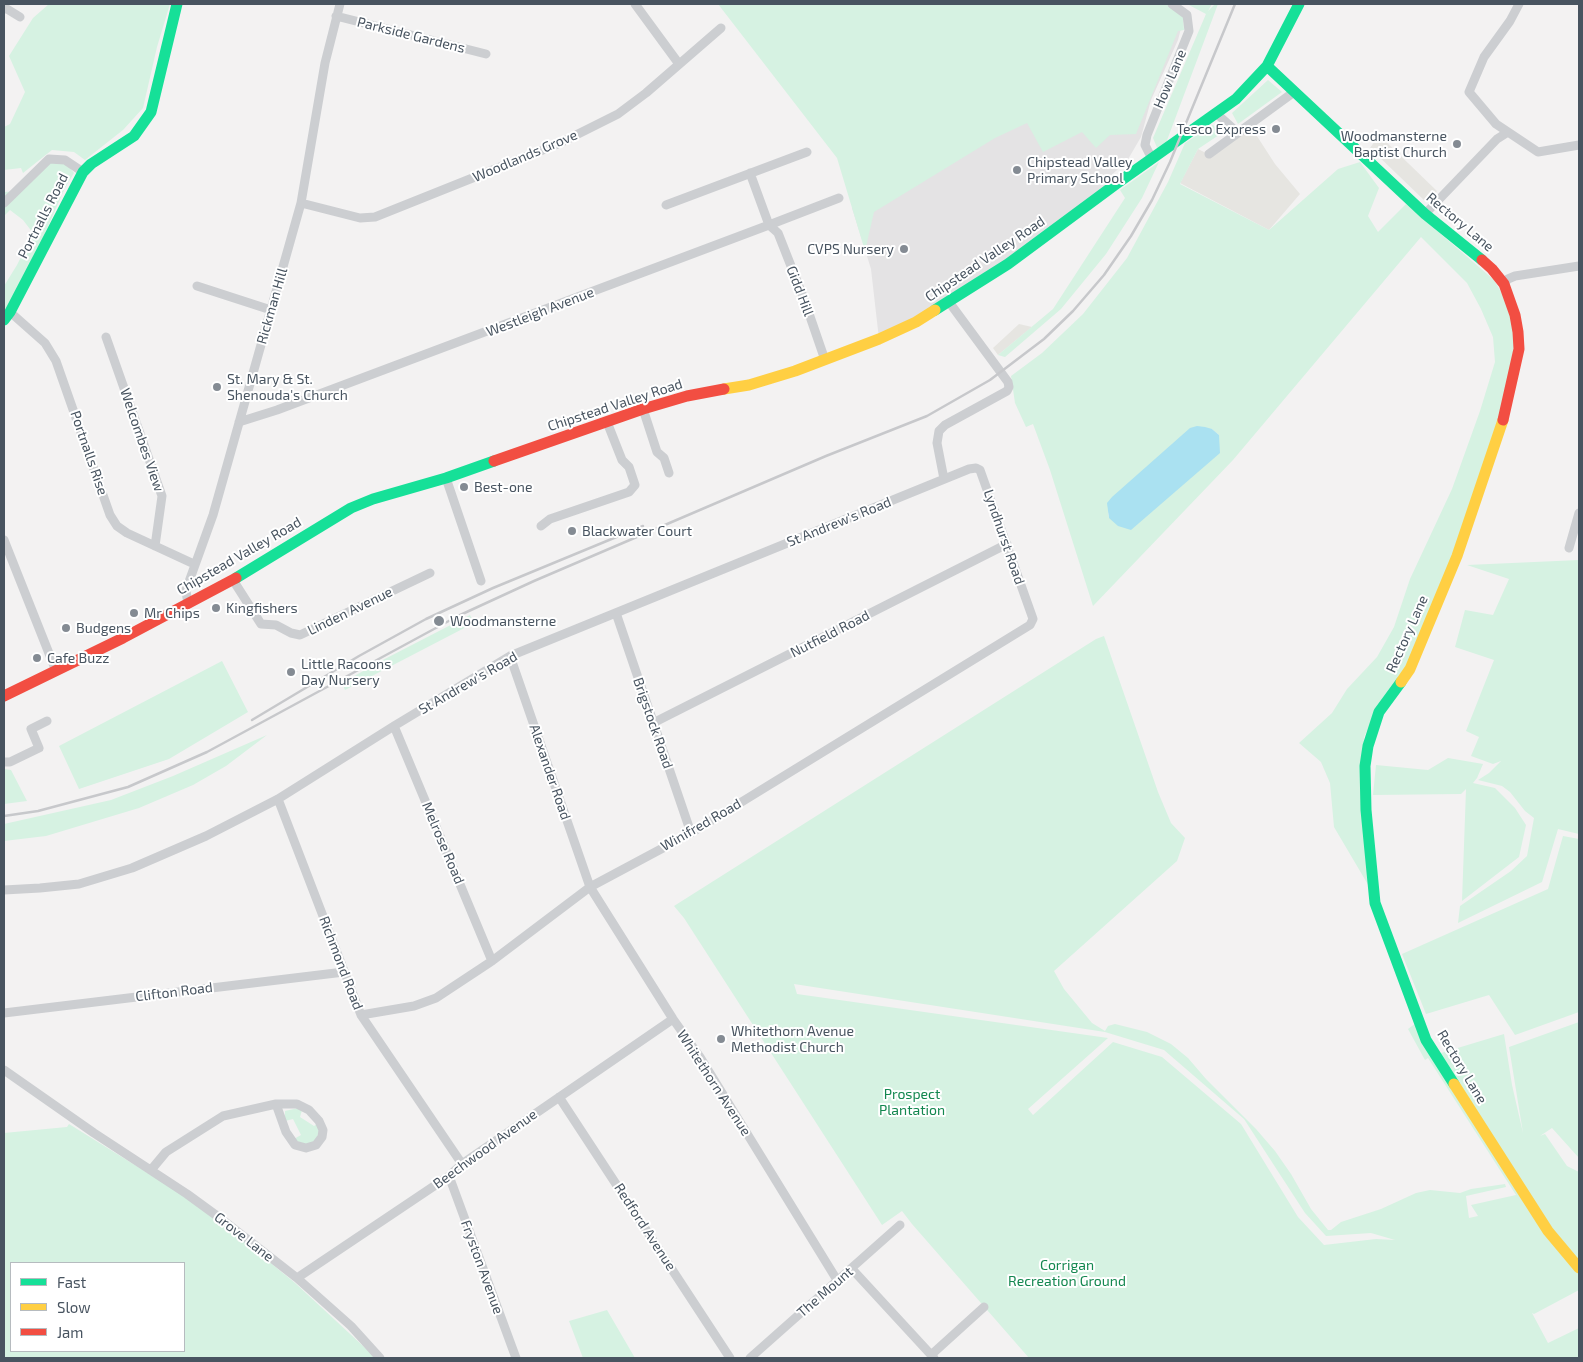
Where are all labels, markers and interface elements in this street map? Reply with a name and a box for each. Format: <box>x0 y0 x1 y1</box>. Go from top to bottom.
street label: Parkside Gardens <box>355 13 467 57</box>
street label: How Lane <box>1150 47 1190 111</box>
place label: Tesco Express <box>1176 121 1266 137</box>
marker: Tesco Express <box>1270 123 1282 135</box>
street label: Woodlands Grove <box>470 126 580 186</box>
place label: Woodmansterne Baptist Church <box>1341 128 1447 160</box>
marker: Woodmansterne Baptist Church <box>1451 138 1463 150</box>
place label: Chipstead Valley Primary School <box>1027 154 1133 186</box>
marker: Chipstead Valley Primary School <box>1011 164 1023 176</box>
street label: Portnalls Road <box>14 170 72 262</box>
street label: Rectory Lane <box>1423 189 1497 255</box>
street label: Chipstead Valley Road <box>922 213 1048 305</box>
place label: CVPS Nursery <box>807 241 894 257</box>
marker: CVPS Nursery <box>898 243 910 255</box>
street label: Gidd Hill <box>783 263 817 319</box>
street label: Rickman Hill <box>253 266 291 346</box>
street label: Westleigh Avenue <box>484 284 596 340</box>
place label: St. Mary & St. Shenouda's Church <box>227 371 348 404</box>
street label: Chipstead Valley Road <box>545 375 685 435</box>
marker: St. Mary & St. Shenouda's Church <box>211 381 223 393</box>
street label: Welcombes View <box>116 386 168 494</box>
street label: Portnalls Rise <box>67 409 111 497</box>
place label: Best-one <box>474 479 532 495</box>
marker: Best-one <box>458 481 470 493</box>
street label: Lyndhurst Road <box>980 487 1028 587</box>
street label: St Andrew's Road <box>784 493 894 551</box>
street label: Chipstead Valley Road <box>174 514 304 598</box>
place label: Blackwater Court <box>582 523 692 539</box>
marker: Blackwater Court <box>566 525 578 537</box>
street label: Linden Avenue <box>305 583 395 639</box>
street label: Rectory Lane <box>1382 593 1432 675</box>
place label: Kingfishers <box>226 600 298 616</box>
marker: Kingfishers <box>210 602 222 614</box>
place label: Mr Chips <box>144 605 200 621</box>
marker: Mr Chips <box>128 607 140 619</box>
street label: Nutfield Road <box>788 607 872 661</box>
place label: Woodmansterne <box>450 613 556 629</box>
marker: Woodmansterne <box>432 614 446 628</box>
place label: Budgens <box>76 620 131 636</box>
marker: Budgens <box>60 622 72 634</box>
street label: St Andrew's Road <box>416 648 520 718</box>
place label: Cafe Buzz <box>47 650 109 666</box>
marker: Cafe Buzz <box>31 652 43 664</box>
place label: Little Racoons Day Nursery <box>301 656 391 689</box>
marker: Little Racoons Day Nursery <box>285 666 297 678</box>
street label: Brigstock Road <box>630 675 676 771</box>
street label: Alexander Road <box>526 722 574 822</box>
street label: Winifred Road <box>658 795 744 855</box>
street label: Melrose Road <box>418 800 468 886</box>
street label: Richmond Road <box>315 914 367 1012</box>
street label: Clifton Road <box>134 979 214 1005</box>
place label: Whitethorn Avenue Methodist Church <box>731 1023 854 1056</box>
street label: Whitethorn Avenue <box>673 1027 755 1139</box>
street label: Rectory Lane <box>1433 1027 1491 1107</box>
marker: Whitethorn Avenue Methodist Church <box>715 1033 727 1045</box>
park label: Prospect Plantation <box>879 1086 945 1118</box>
street label: Beechwood Avenue <box>430 1106 540 1192</box>
street label: Redford Avenue <box>611 1180 679 1274</box>
street label: Grove Lane <box>211 1209 277 1265</box>
street label: Fryston Avenue <box>457 1218 507 1316</box>
park label: Corrigan Recreation Ground <box>1008 1257 1126 1290</box>
legend <box>10 1262 185 1352</box>
street label: The Mount <box>794 1263 856 1321</box>
text: Fast <box>57 1273 86 1291</box>
text: Slow <box>57 1298 91 1316</box>
text: Jam <box>57 1323 83 1341</box>

